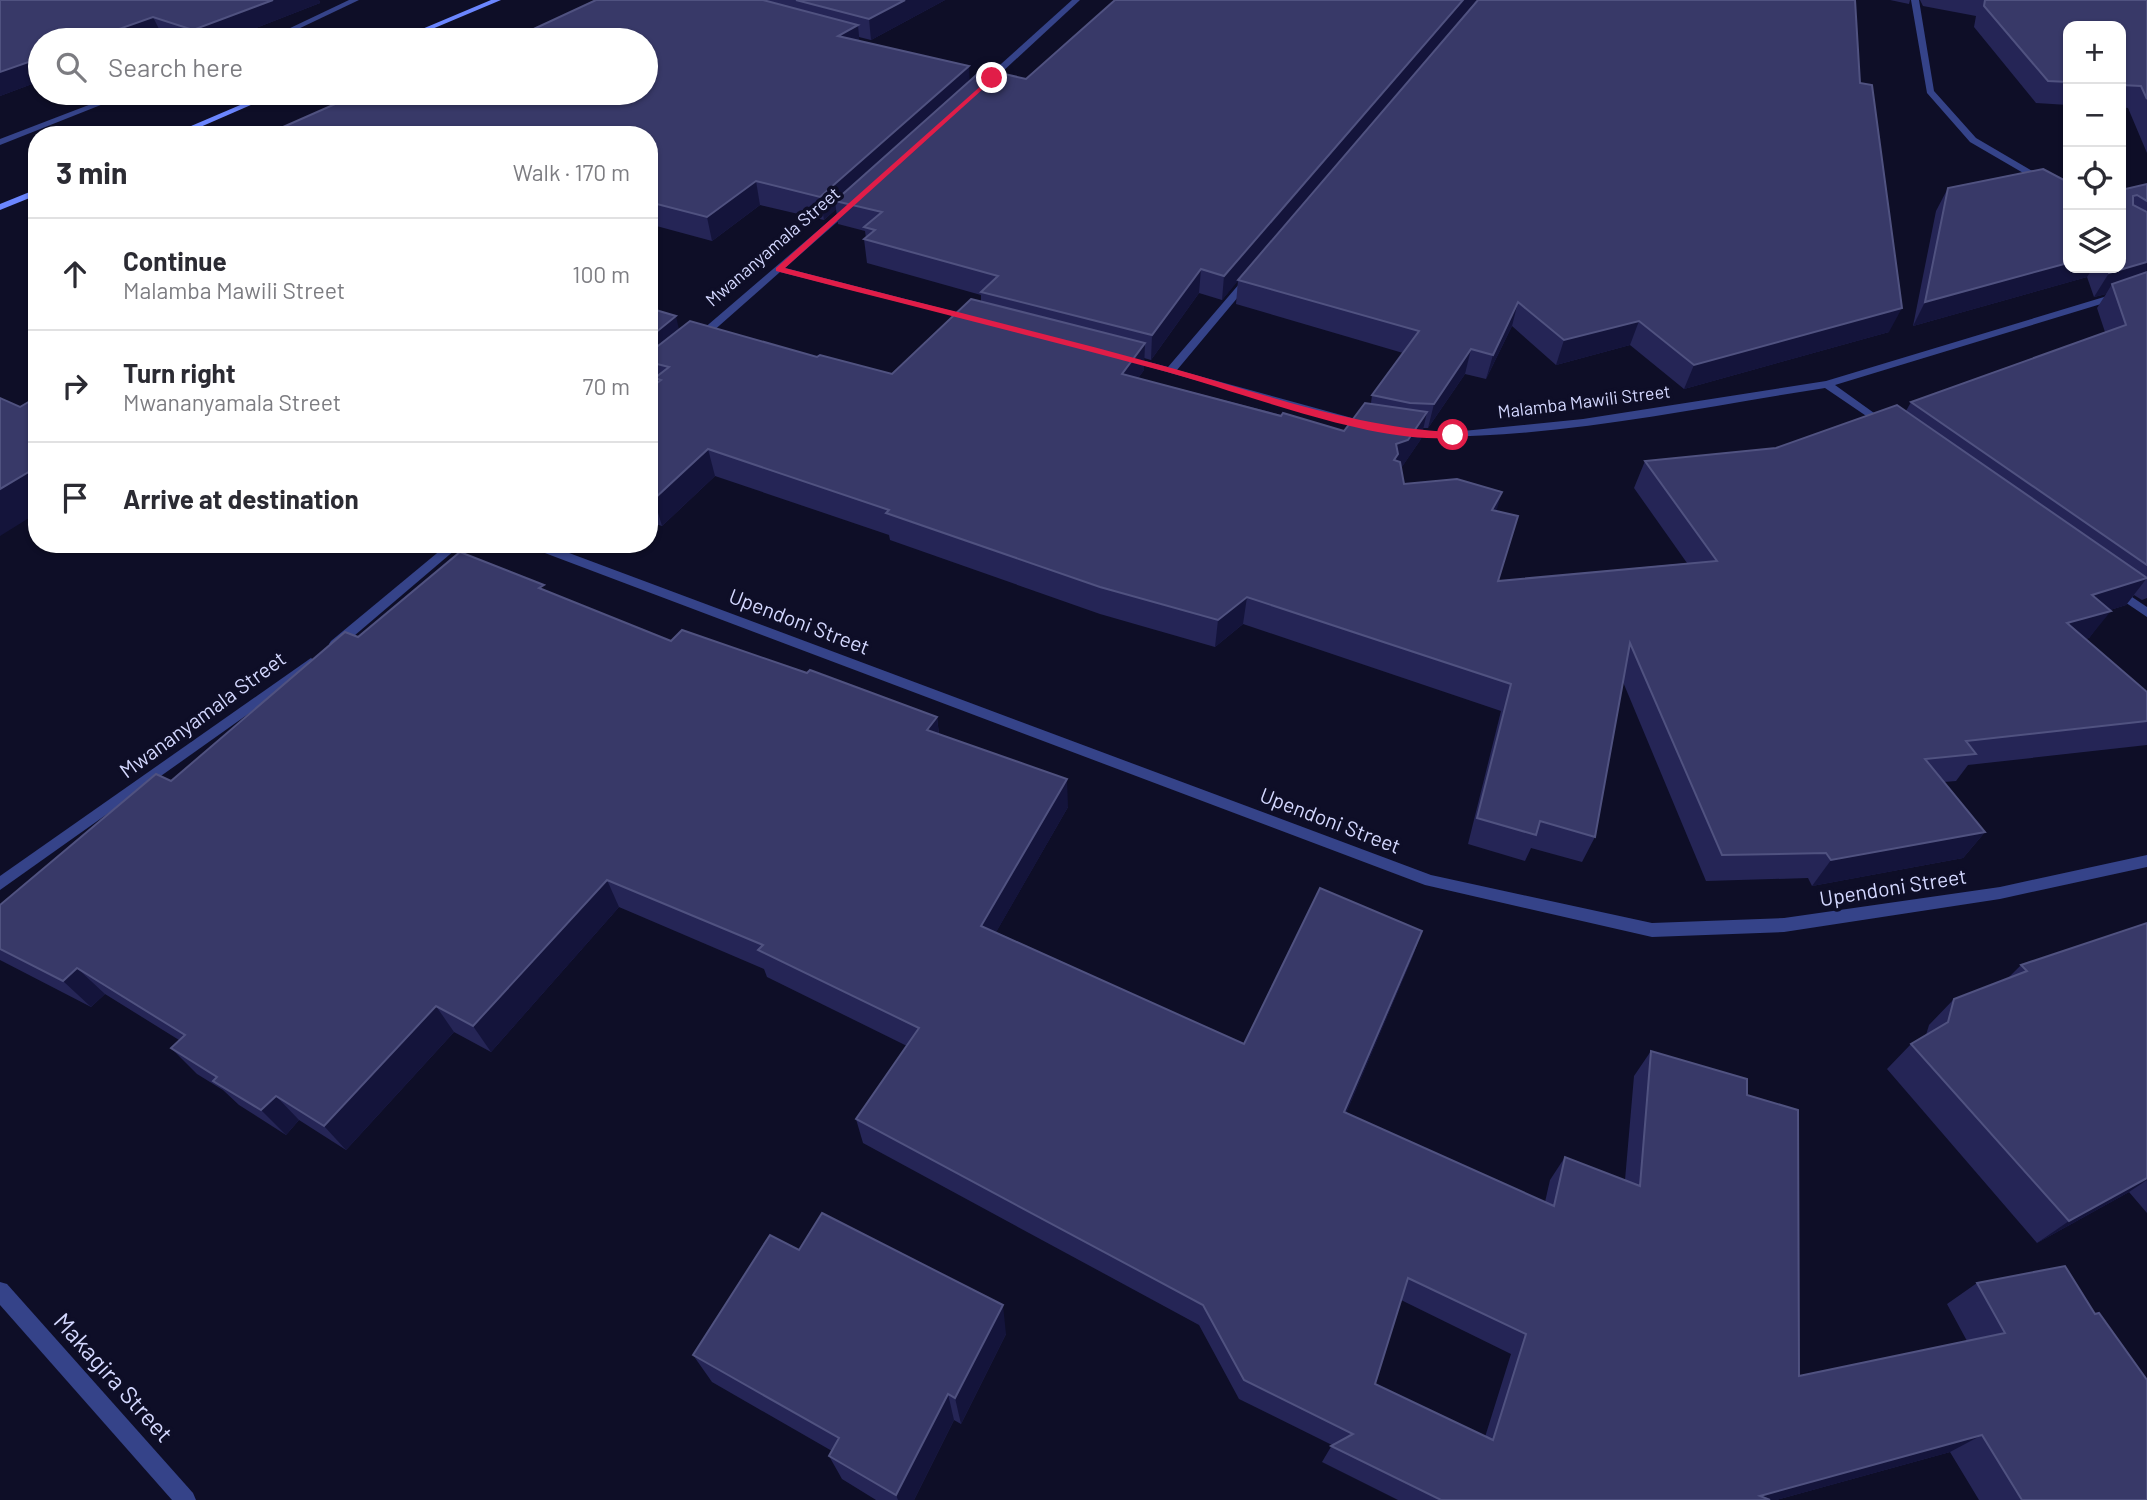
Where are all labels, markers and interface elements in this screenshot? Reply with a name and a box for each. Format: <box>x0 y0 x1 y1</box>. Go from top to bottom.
map controls <box>2063 21 2126 273</box>
button: + <box>2063 21 2126 84</box>
search box <box>28 28 658 105</box>
icon: search <box>52 48 90 86</box>
text: Search here <box>108 51 243 82</box>
route end <box>976 62 1007 93</box>
button: − <box>2063 84 2126 147</box>
button: locate <box>2063 147 2126 210</box>
text: 3 min <box>56 154 127 190</box>
text: Walk · 170 m <box>513 158 630 186</box>
street label: Mwananyamala Street <box>701 182 844 311</box>
button: layers <box>2063 210 2126 273</box>
text: Continue <box>123 245 227 276</box>
icon: ahead <box>56 255 94 293</box>
text: 100 m <box>572 260 630 288</box>
text: Malamba Mawili Street <box>123 276 345 304</box>
text: Turn right <box>123 357 236 388</box>
icon: right <box>56 367 94 405</box>
text: 70 m <box>583 372 630 400</box>
street label: Malamba Mawili Street <box>1496 379 1672 423</box>
text: Mwananyamala Street <box>123 388 341 416</box>
route start <box>1437 419 1468 450</box>
icon: arrive <box>56 479 94 517</box>
text: Arrive at destination <box>123 483 359 514</box>
street label: Upendoni Street <box>726 582 873 659</box>
street label: Mwananyamala Street <box>114 645 290 782</box>
street label: Upendoni Street <box>1257 781 1404 858</box>
street label: Upendoni Street <box>1817 863 1968 910</box>
street label: Makagira Street <box>49 1306 180 1448</box>

